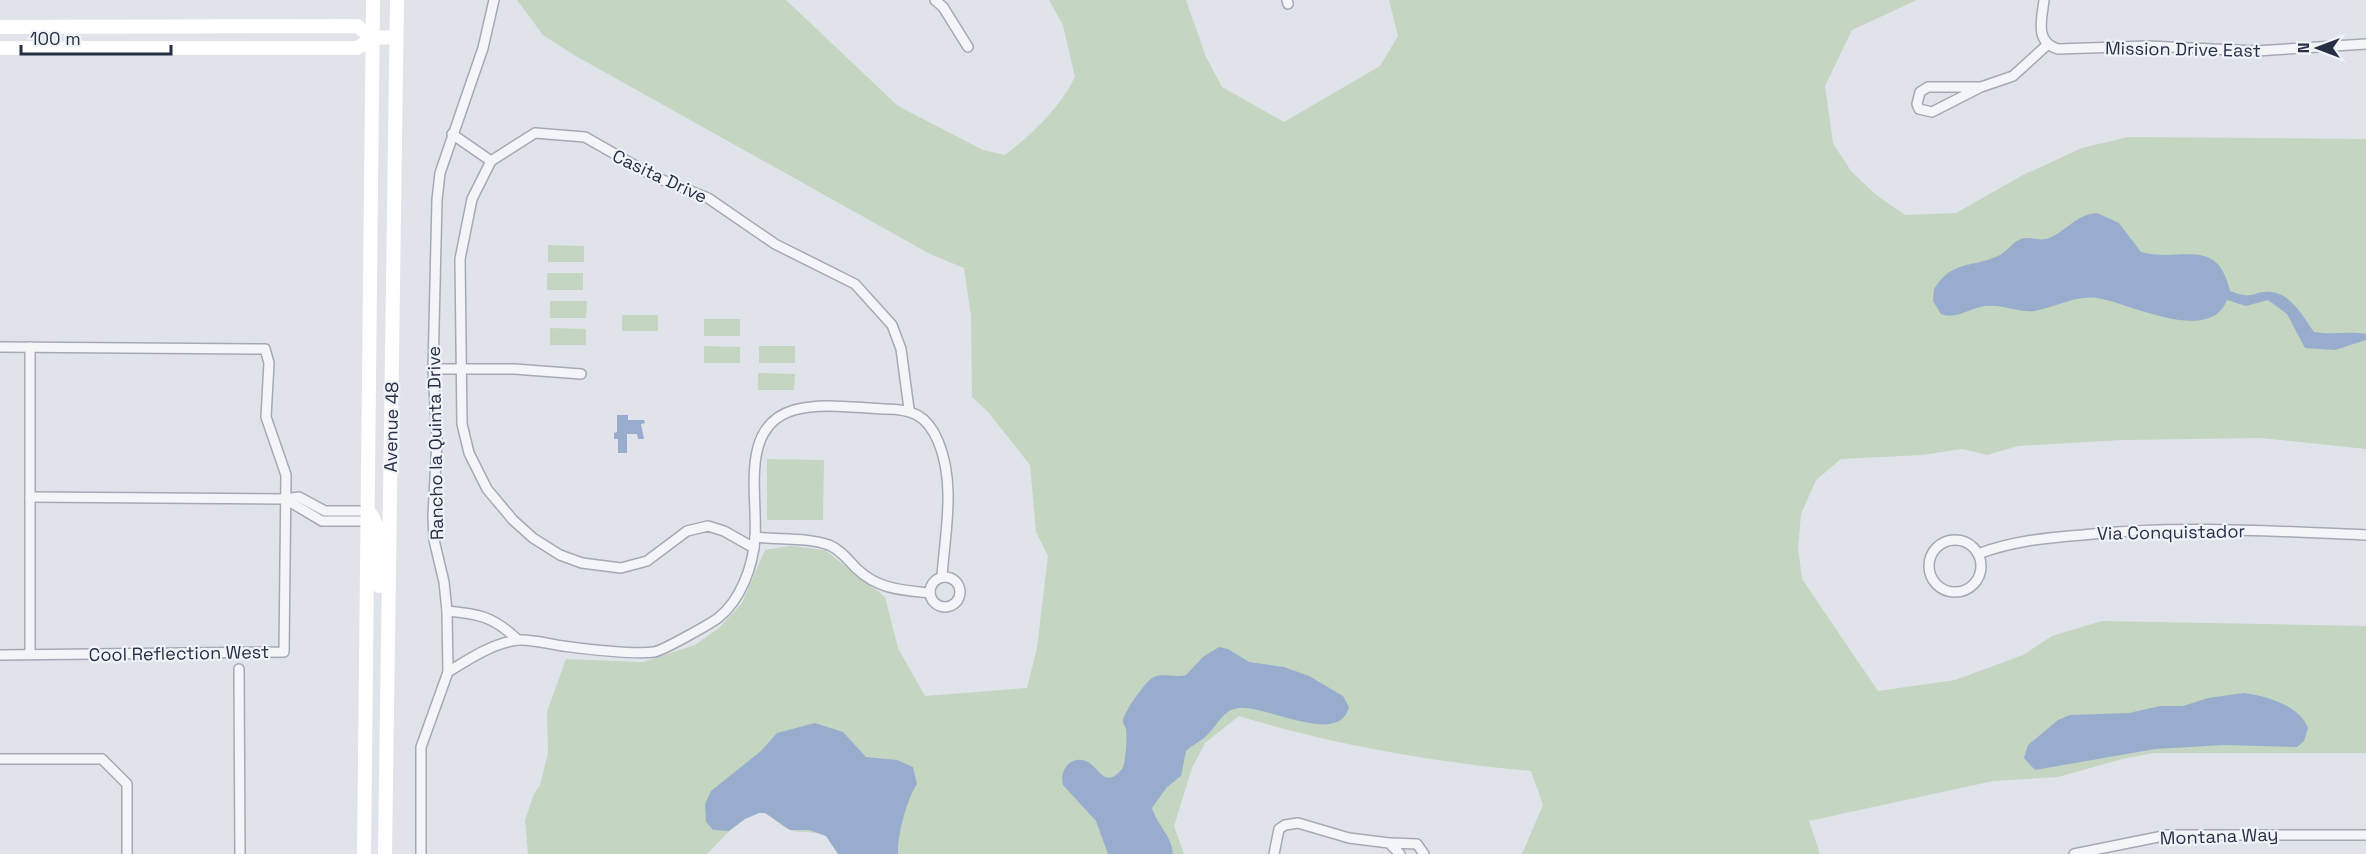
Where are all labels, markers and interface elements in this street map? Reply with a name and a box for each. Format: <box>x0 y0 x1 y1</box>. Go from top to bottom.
scale bar <box>21 18 171 56</box>
north arrow <box>2288 18 2348 78</box>
text: 100 m <box>30 27 81 50</box>
street label: Mission Drive East <box>2105 36 2261 62</box>
text: N <box>2293 43 2314 53</box>
street label: Casita Drive <box>609 144 711 208</box>
street label: Rancho la Quinta Drive <box>422 346 448 540</box>
street label: Avenue 48 <box>379 381 403 473</box>
street label: Via Conquistador <box>2097 519 2246 545</box>
street label: Cool Reflection West <box>89 640 269 666</box>
street label: Montana Way <box>2159 822 2279 850</box>

